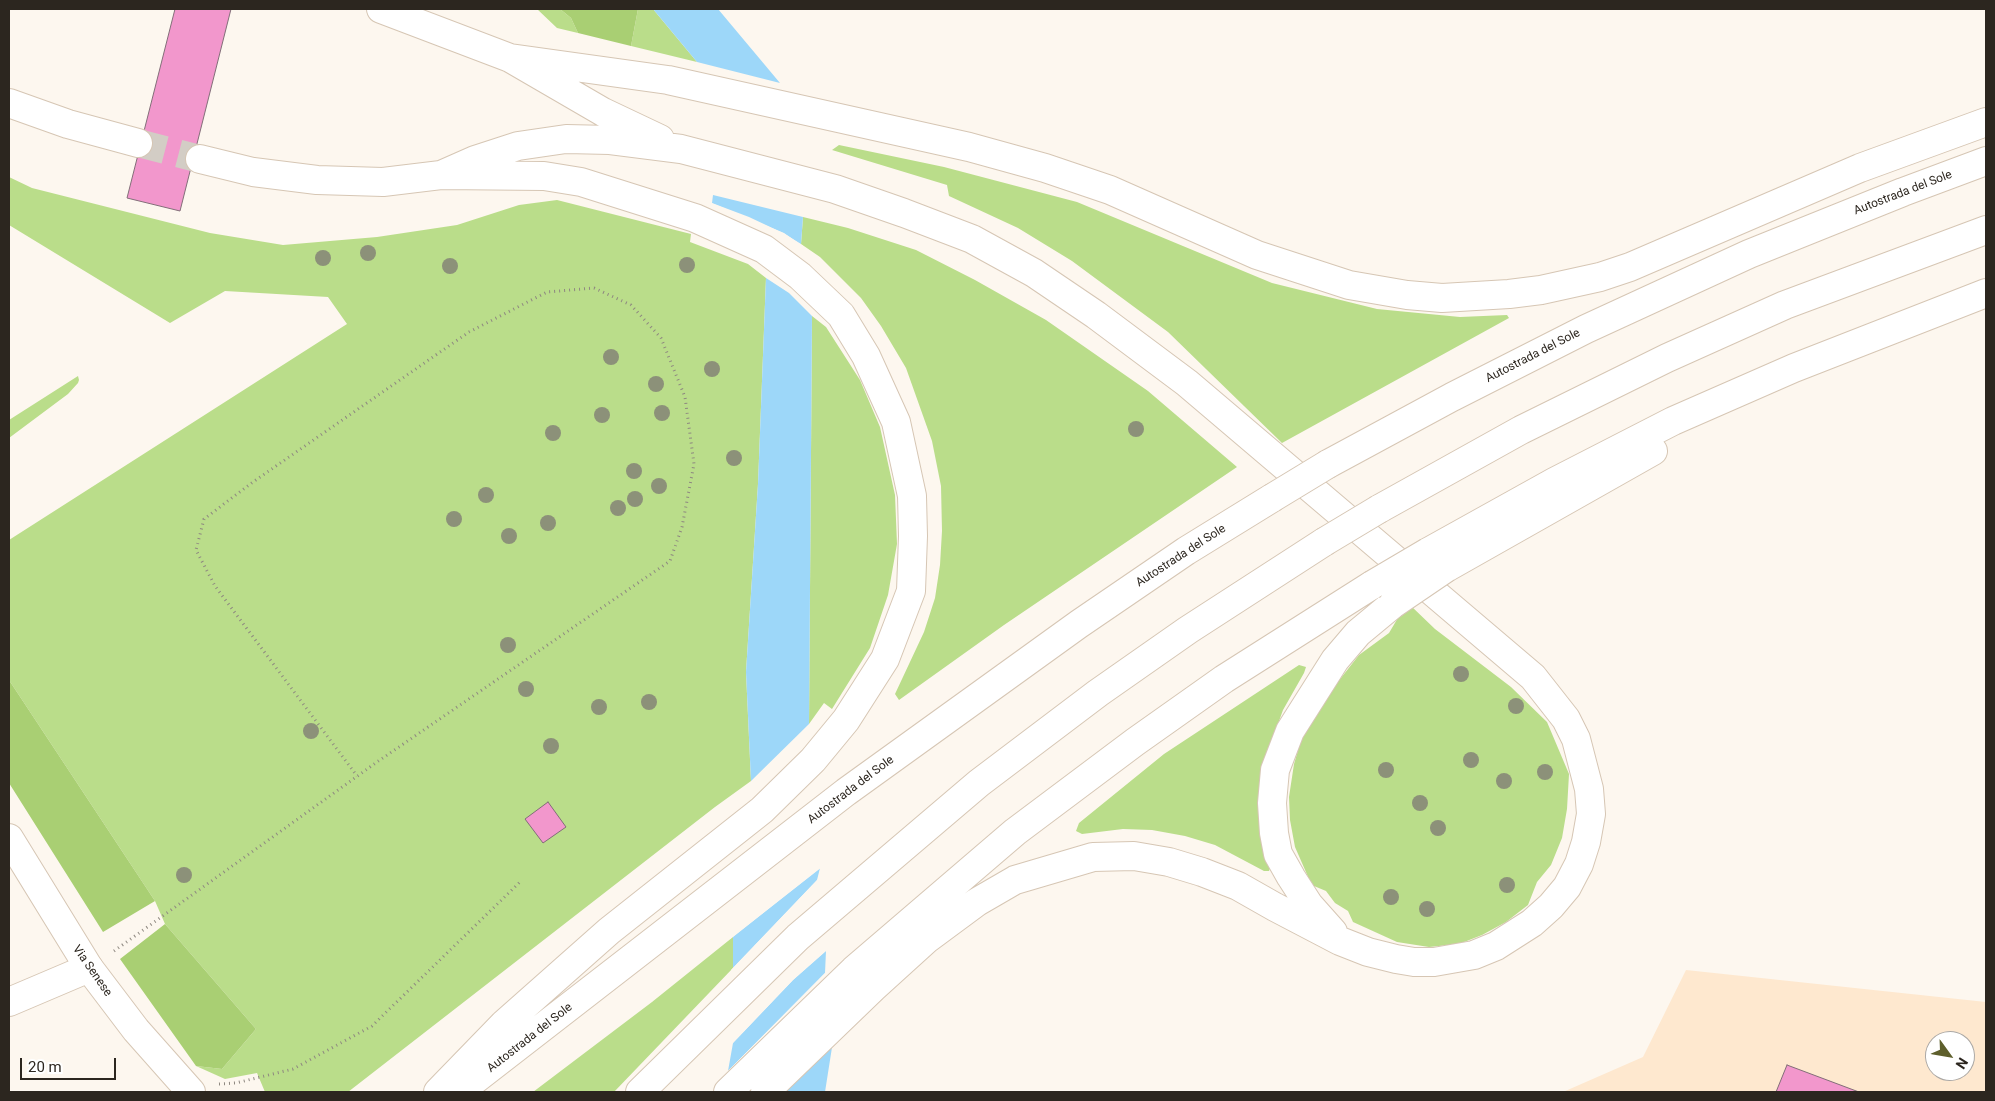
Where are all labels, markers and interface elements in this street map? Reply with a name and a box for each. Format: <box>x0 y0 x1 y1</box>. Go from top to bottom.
street label: Autostrada del Sole <box>1852 168 1954 218</box>
street label: Autostrada del Sole <box>1483 326 1583 386</box>
street label: Autostrada del Sole <box>1133 522 1229 590</box>
street label: Autostrada del Sole <box>805 753 897 827</box>
street label: Via Senese <box>69 943 115 999</box>
street label: Autostrada del Sole <box>485 1000 575 1076</box>
north arrow <box>1925 1031 1975 1081</box>
scale bar <box>22 1048 119 1080</box>
text: N <box>1952 1055 1971 1072</box>
text: 20 m <box>28 1058 62 1076</box>

